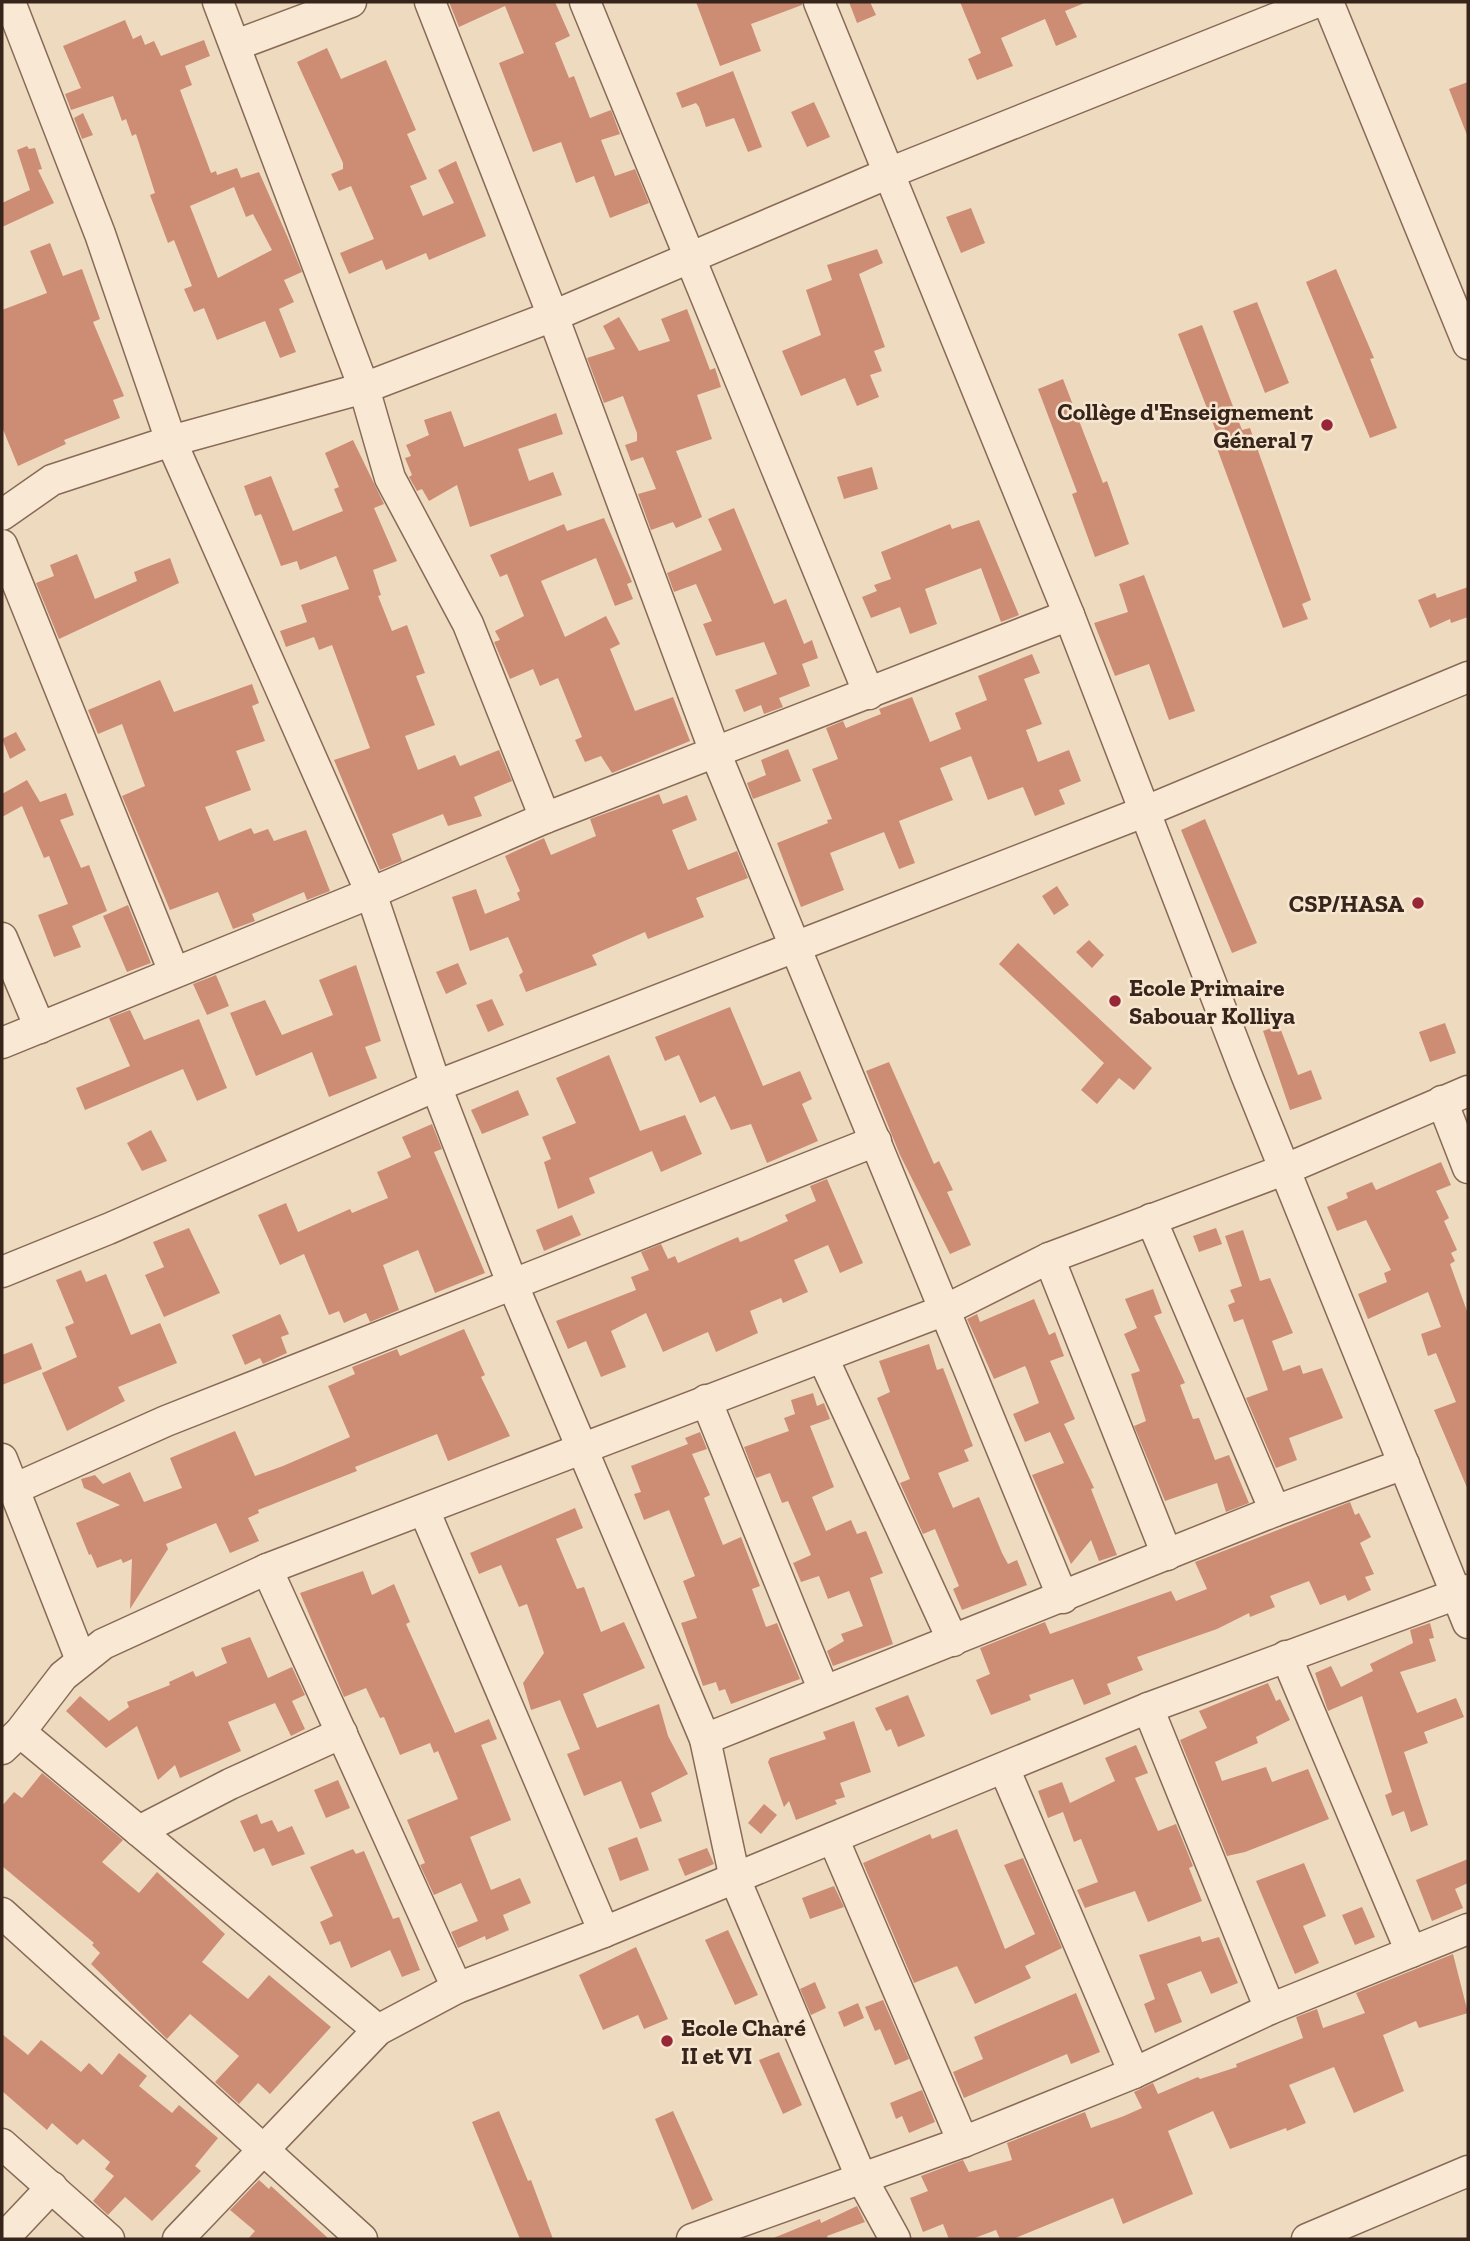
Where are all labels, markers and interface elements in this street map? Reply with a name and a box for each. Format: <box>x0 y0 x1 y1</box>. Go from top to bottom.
place label: Collège d'Enseignement Géneral 7 <box>1057 397 1313 454</box>
marker: Collège d'Enseignement Géneral 7 <box>1319 417 1335 433</box>
place label: CSP/HASA <box>1289 889 1405 918</box>
marker: CSP/HASA <box>1410 895 1426 911</box>
place label: Ecole Primaire Sabouar Kolliya <box>1129 973 1295 1030</box>
marker: Ecole Primaire Sabouar Kolliya <box>1107 993 1123 1009</box>
place label: Ecole Charé II et VI <box>681 2013 806 2070</box>
marker: Ecole Charé II et VI <box>659 2033 675 2049</box>

